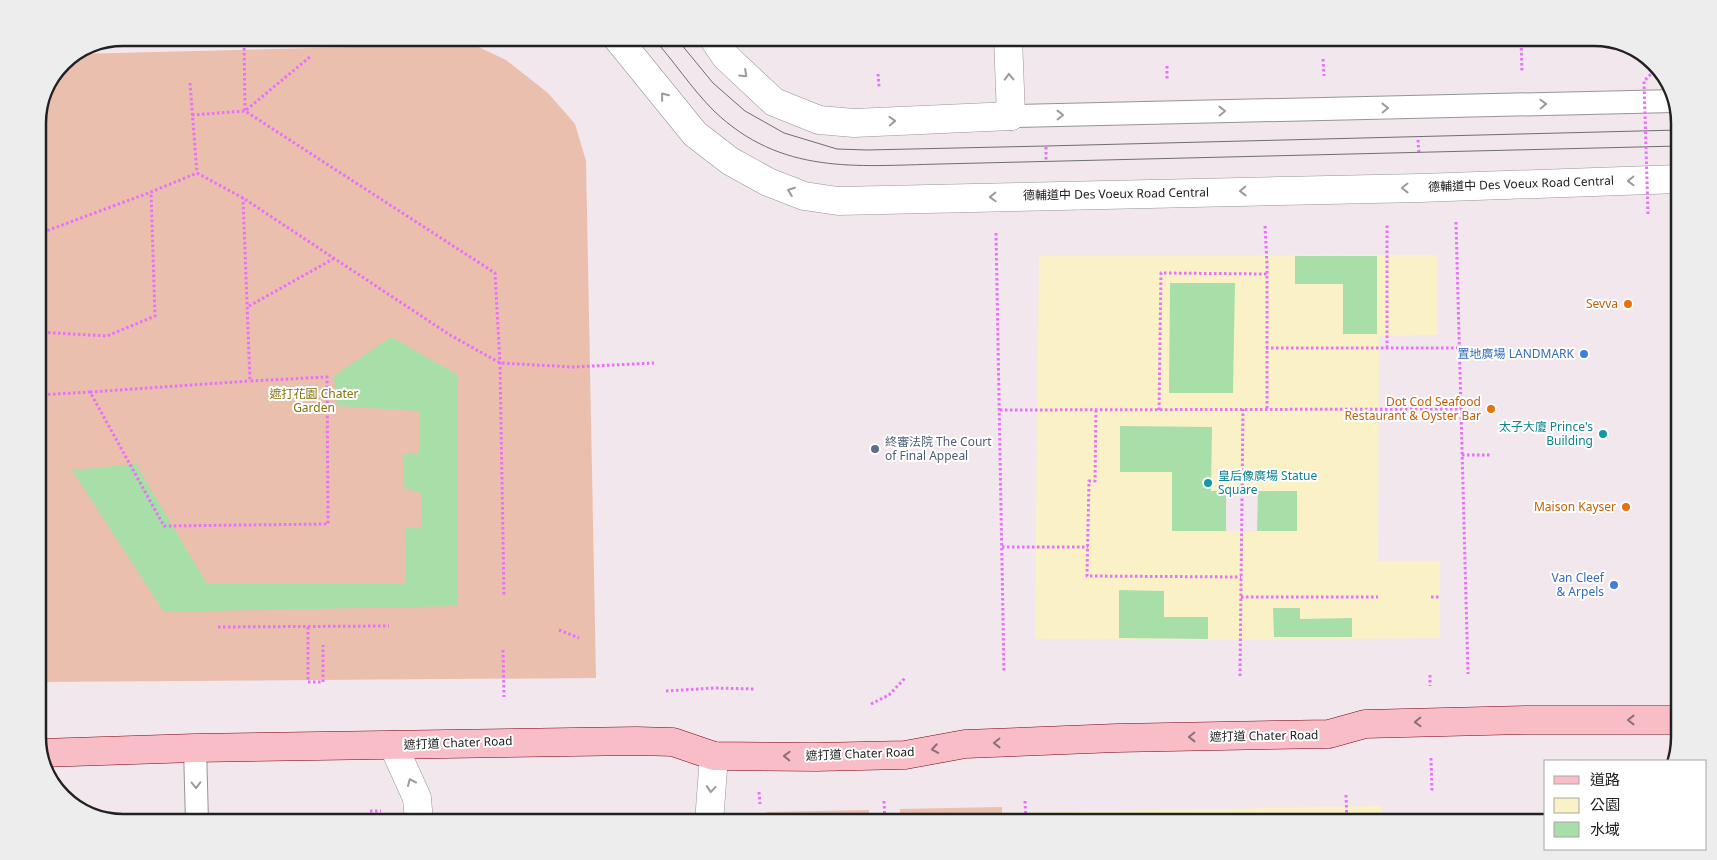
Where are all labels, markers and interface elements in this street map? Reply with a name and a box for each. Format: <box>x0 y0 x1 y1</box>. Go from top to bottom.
one-way arrow <box>739 68 748 77</box>
one-way arrow <box>1004 73 1015 81</box>
one-way arrow <box>662 93 670 102</box>
one-way arrow <box>1539 99 1547 110</box>
one-way arrow <box>1381 103 1389 113</box>
one-way arrow <box>1219 106 1227 117</box>
one-way arrow <box>1056 110 1064 120</box>
one-way arrow <box>888 116 896 126</box>
street label: 德輔道中 Des Voeux Road Central <box>1428 172 1614 195</box>
one-way arrow <box>1626 175 1634 186</box>
street label: 德輔道中 Des Voeux Road Central <box>1023 183 1209 204</box>
one-way arrow <box>1401 183 1409 193</box>
one-way arrow <box>1239 186 1246 196</box>
one-way arrow <box>787 187 795 197</box>
one-way arrow <box>989 191 997 202</box>
place label: Sevva <box>1586 295 1618 312</box>
marker: Sevva <box>1622 298 1634 310</box>
place label: 置地廣場 LANDMARK <box>1458 345 1575 362</box>
marker: 置地廣場 LANDMARK <box>1578 348 1590 360</box>
park label: 遮打花園 Chater Garden <box>270 385 358 416</box>
place label: Dot Cod Seafood Restaurant & Oyster Bar <box>1344 393 1481 424</box>
marker: Dot Cod Seafood Restaurant & Oyster Bar <box>1485 403 1497 415</box>
place label: 太子大廈 Prince's Building <box>1499 418 1593 449</box>
marker: 太子大廈 Prince's Building <box>1597 428 1609 440</box>
place label: 終審法院 The Court of Final Appeal <box>885 433 992 464</box>
marker: 終審法院 The Court of Final Appeal <box>869 443 881 455</box>
place label: 皇后像廣場 Statue Square <box>1218 467 1318 498</box>
marker: 皇后像廣場 Statue Square <box>1202 477 1214 489</box>
place label: Maison Kayser <box>1534 498 1616 515</box>
marker: Maison Kayser <box>1620 501 1632 513</box>
place label: Van Cleef & Arpels <box>1551 569 1605 600</box>
marker: Van Cleef & Arpels <box>1608 579 1620 591</box>
one-way arrow <box>1626 715 1634 725</box>
one-way arrow <box>1414 717 1422 727</box>
street label: 遮打道 Chater Road <box>1209 726 1319 745</box>
street label: 遮打道 Chater Road <box>403 732 513 753</box>
one-way arrow <box>1188 732 1196 742</box>
one-way arrow <box>993 738 1001 748</box>
street label: 遮打道 Chater Road <box>805 743 915 764</box>
one-way arrow <box>931 744 939 754</box>
one-way arrow <box>783 751 790 761</box>
legend <box>1544 760 1707 850</box>
text: 道路 <box>1590 769 1620 789</box>
one-way arrow <box>406 778 417 787</box>
one-way arrow <box>191 782 201 789</box>
one-way arrow <box>706 786 717 794</box>
text: 公園 <box>1590 794 1620 814</box>
text: 水域 <box>1590 819 1620 839</box>

